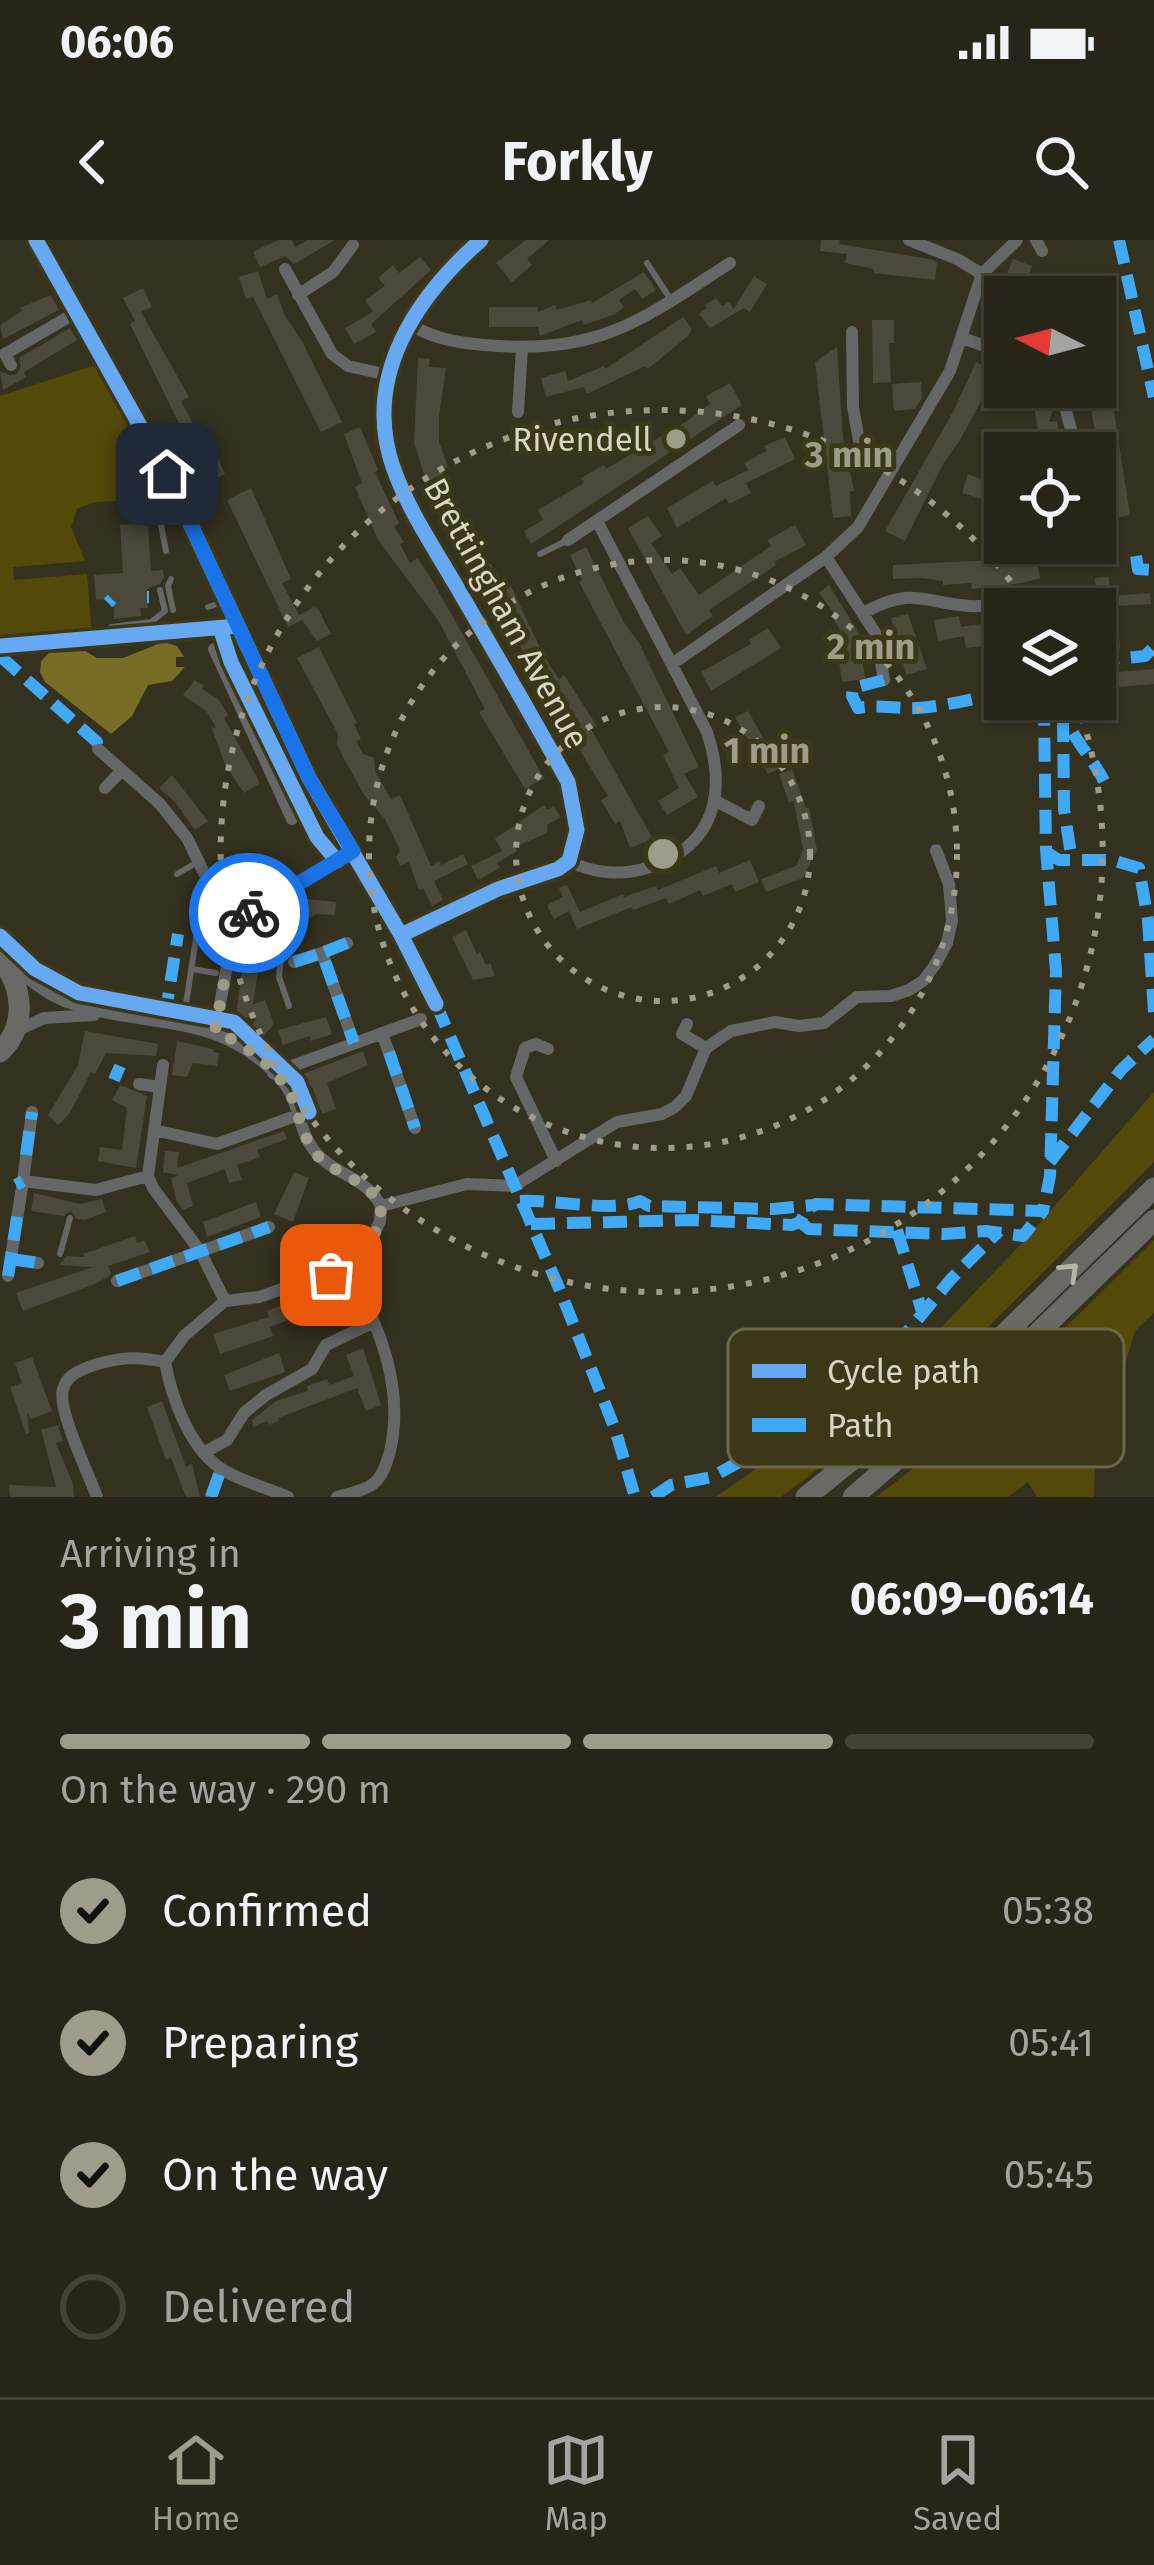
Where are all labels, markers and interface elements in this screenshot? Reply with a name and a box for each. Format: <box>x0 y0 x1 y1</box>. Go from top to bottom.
text: 06:06 <box>60 15 174 69</box>
icon: back <box>60 129 126 195</box>
icon: search <box>1028 129 1094 195</box>
text: Forkly <box>502 130 652 194</box>
north arrow <box>984 276 1116 408</box>
map controls <box>984 276 1116 720</box>
place label: Rivendell <box>512 420 652 460</box>
pin <box>116 423 218 525</box>
marker: Rivendell <box>663 426 689 452</box>
button: locate <box>984 432 1116 564</box>
text: 3 min <box>804 433 893 477</box>
icon: home <box>134 441 200 507</box>
street label: Brettingham Avenue <box>415 471 597 756</box>
button: layers <box>984 588 1116 720</box>
text: 2 min <box>827 625 915 669</box>
text: 1 min <box>724 729 810 773</box>
centre of rings <box>642 833 684 875</box>
courier <box>189 853 309 973</box>
icon: bike <box>216 880 282 946</box>
pin <box>280 1224 382 1326</box>
icon: bag <box>298 1242 364 1308</box>
one-way arrow <box>1057 1264 1078 1286</box>
legend <box>728 1329 1124 1467</box>
text: Cycle path <box>827 1352 980 1392</box>
text: Path <box>827 1406 894 1446</box>
text: Arriving in <box>60 1531 241 1577</box>
text: 06:09–06:14 <box>850 1572 1094 1626</box>
text: 3 min <box>60 1575 252 1669</box>
text: On the way · 290 m <box>60 1767 391 1813</box>
icon: check <box>60 1878 126 1944</box>
text: Confirmed <box>162 1884 372 1938</box>
text: 05:38 <box>1002 1888 1094 1934</box>
icon: check <box>60 2010 126 2076</box>
text: Preparing <box>162 2016 358 2070</box>
text: 05:41 <box>1008 2020 1094 2066</box>
icon: check <box>60 2142 126 2208</box>
text: On the way <box>162 2148 388 2202</box>
text: 05:45 <box>1004 2152 1094 2198</box>
text: Delivered <box>162 2280 355 2334</box>
tab: Home <box>152 2427 240 2539</box>
tab: Map <box>543 2427 609 2539</box>
tab: Saved <box>913 2427 1002 2539</box>

